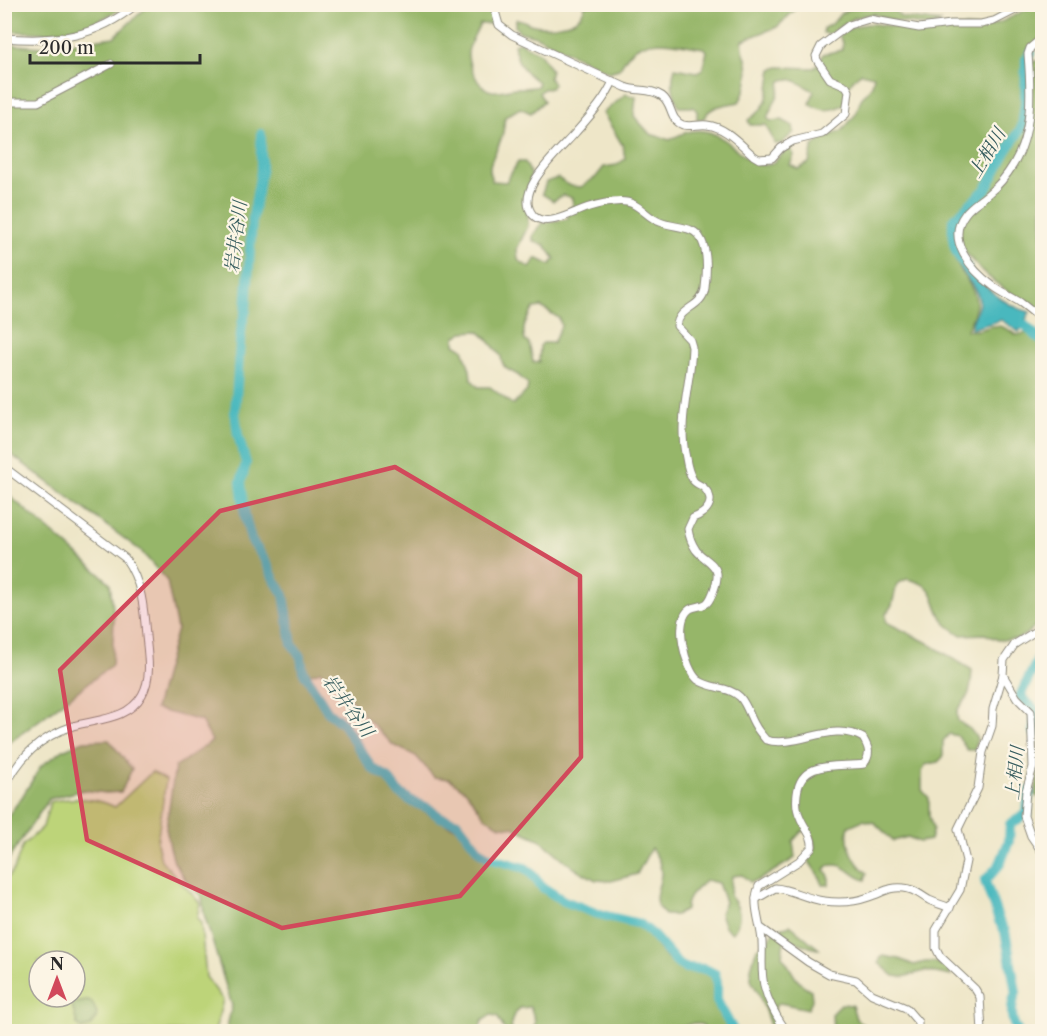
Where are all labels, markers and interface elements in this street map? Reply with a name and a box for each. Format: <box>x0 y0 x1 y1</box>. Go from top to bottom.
scale bar <box>30 27 200 65</box>
text: 200 m <box>39 37 94 59</box>
water label: 上相川 <box>964 122 1011 182</box>
water label: 岩井谷川 <box>221 198 252 274</box>
water label: 岩井谷川 <box>318 670 379 743</box>
water label: 上相川 <box>1001 743 1029 801</box>
north arrow <box>27 949 87 1009</box>
text: N <box>50 954 64 974</box>

